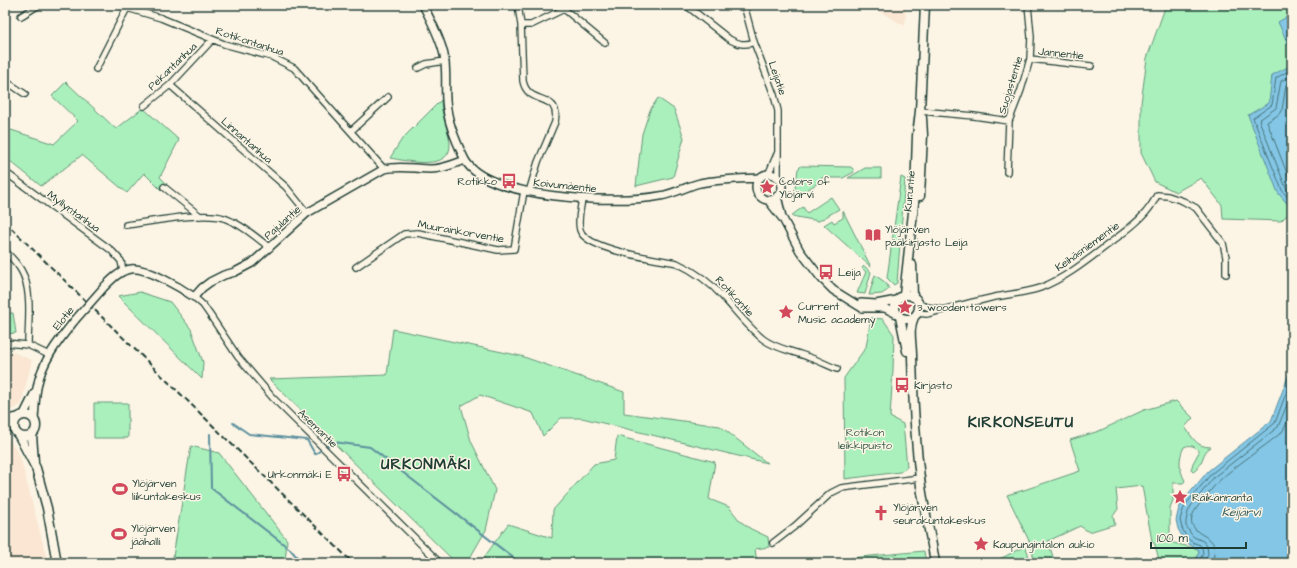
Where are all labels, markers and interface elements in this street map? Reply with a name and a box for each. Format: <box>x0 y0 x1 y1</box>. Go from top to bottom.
street label: Rotikontanhua <box>214 23 286 60</box>
street label: Pekantanhua <box>144 39 201 94</box>
street label: Jannentie <box>1037 44 1085 63</box>
street label: Suojastentie <box>995 54 1026 116</box>
street label: Leijatie <box>765 59 790 97</box>
street label: Linnantanhua <box>218 114 276 167</box>
street label: Kuruntie <box>900 170 919 212</box>
bus stop icon: Rotikko <box>500 172 518 190</box>
place label: Rotikko <box>457 174 498 189</box>
place label: Colors of Ylöjärvi <box>779 174 830 202</box>
street label: Koivumäentie <box>533 175 597 196</box>
place icon: Colors of Ylöjärvi <box>758 178 776 196</box>
street label: Myllyntanhua <box>44 187 104 237</box>
street label: Pajulantie <box>261 202 304 243</box>
street label: Muurainkorventie <box>417 217 505 246</box>
street label: Keihäsniementie <box>1052 218 1122 275</box>
place label: Ylöjärven pääkirjasto Leija <box>885 222 968 250</box>
library icon: Ylöjärven pääkirjasto Leija <box>864 226 882 244</box>
bus stop icon: Leija <box>817 263 835 281</box>
place label: Leija <box>838 265 861 280</box>
street label: Rotikontie <box>712 273 757 320</box>
place icon: 3 wooden towers <box>896 298 914 316</box>
place label: Current Music academy <box>798 299 876 328</box>
place label: 3 wooden towers <box>917 300 1007 315</box>
street label: Elotie <box>49 303 78 333</box>
place icon: Current Music academy <box>777 303 795 321</box>
bus stop icon: Kirjasto <box>893 376 911 394</box>
place label: Kirjasto <box>914 378 953 393</box>
street label: Asemantie <box>294 406 341 451</box>
district label: KIRKONSEUTU <box>968 412 1074 433</box>
park label: Rotikon leikkipuisto <box>838 425 893 453</box>
district label: URKONMÄKI <box>381 454 471 475</box>
bus stop icon: Urkonmäki E <box>335 465 353 483</box>
place label: Urkonmäki E <box>268 467 332 482</box>
place label: Ylöjärven liikuntakeskus <box>132 476 202 504</box>
sports icon: Ylöjärven liikuntakeskus <box>111 480 129 498</box>
place icon: Räikänranta <box>1171 488 1189 506</box>
place label: Räikänranta <box>1192 490 1253 505</box>
place label: Ylöjärven seurakuntakeskus <box>893 500 986 528</box>
church icon: Ylöjärven seurakuntakeskus <box>872 504 890 522</box>
water label: Keijärvi <box>1222 504 1262 521</box>
place label: Ylöjärven jäähalli <box>129 521 176 549</box>
scale bar <box>1151 524 1246 550</box>
sports icon: Ylöjärven jäähalli <box>110 525 128 543</box>
text: 100 m <box>1157 530 1188 547</box>
place icon: Kaupungintalon aukio <box>972 535 990 553</box>
place label: Kaupungintalon aukio <box>993 537 1095 553</box>

